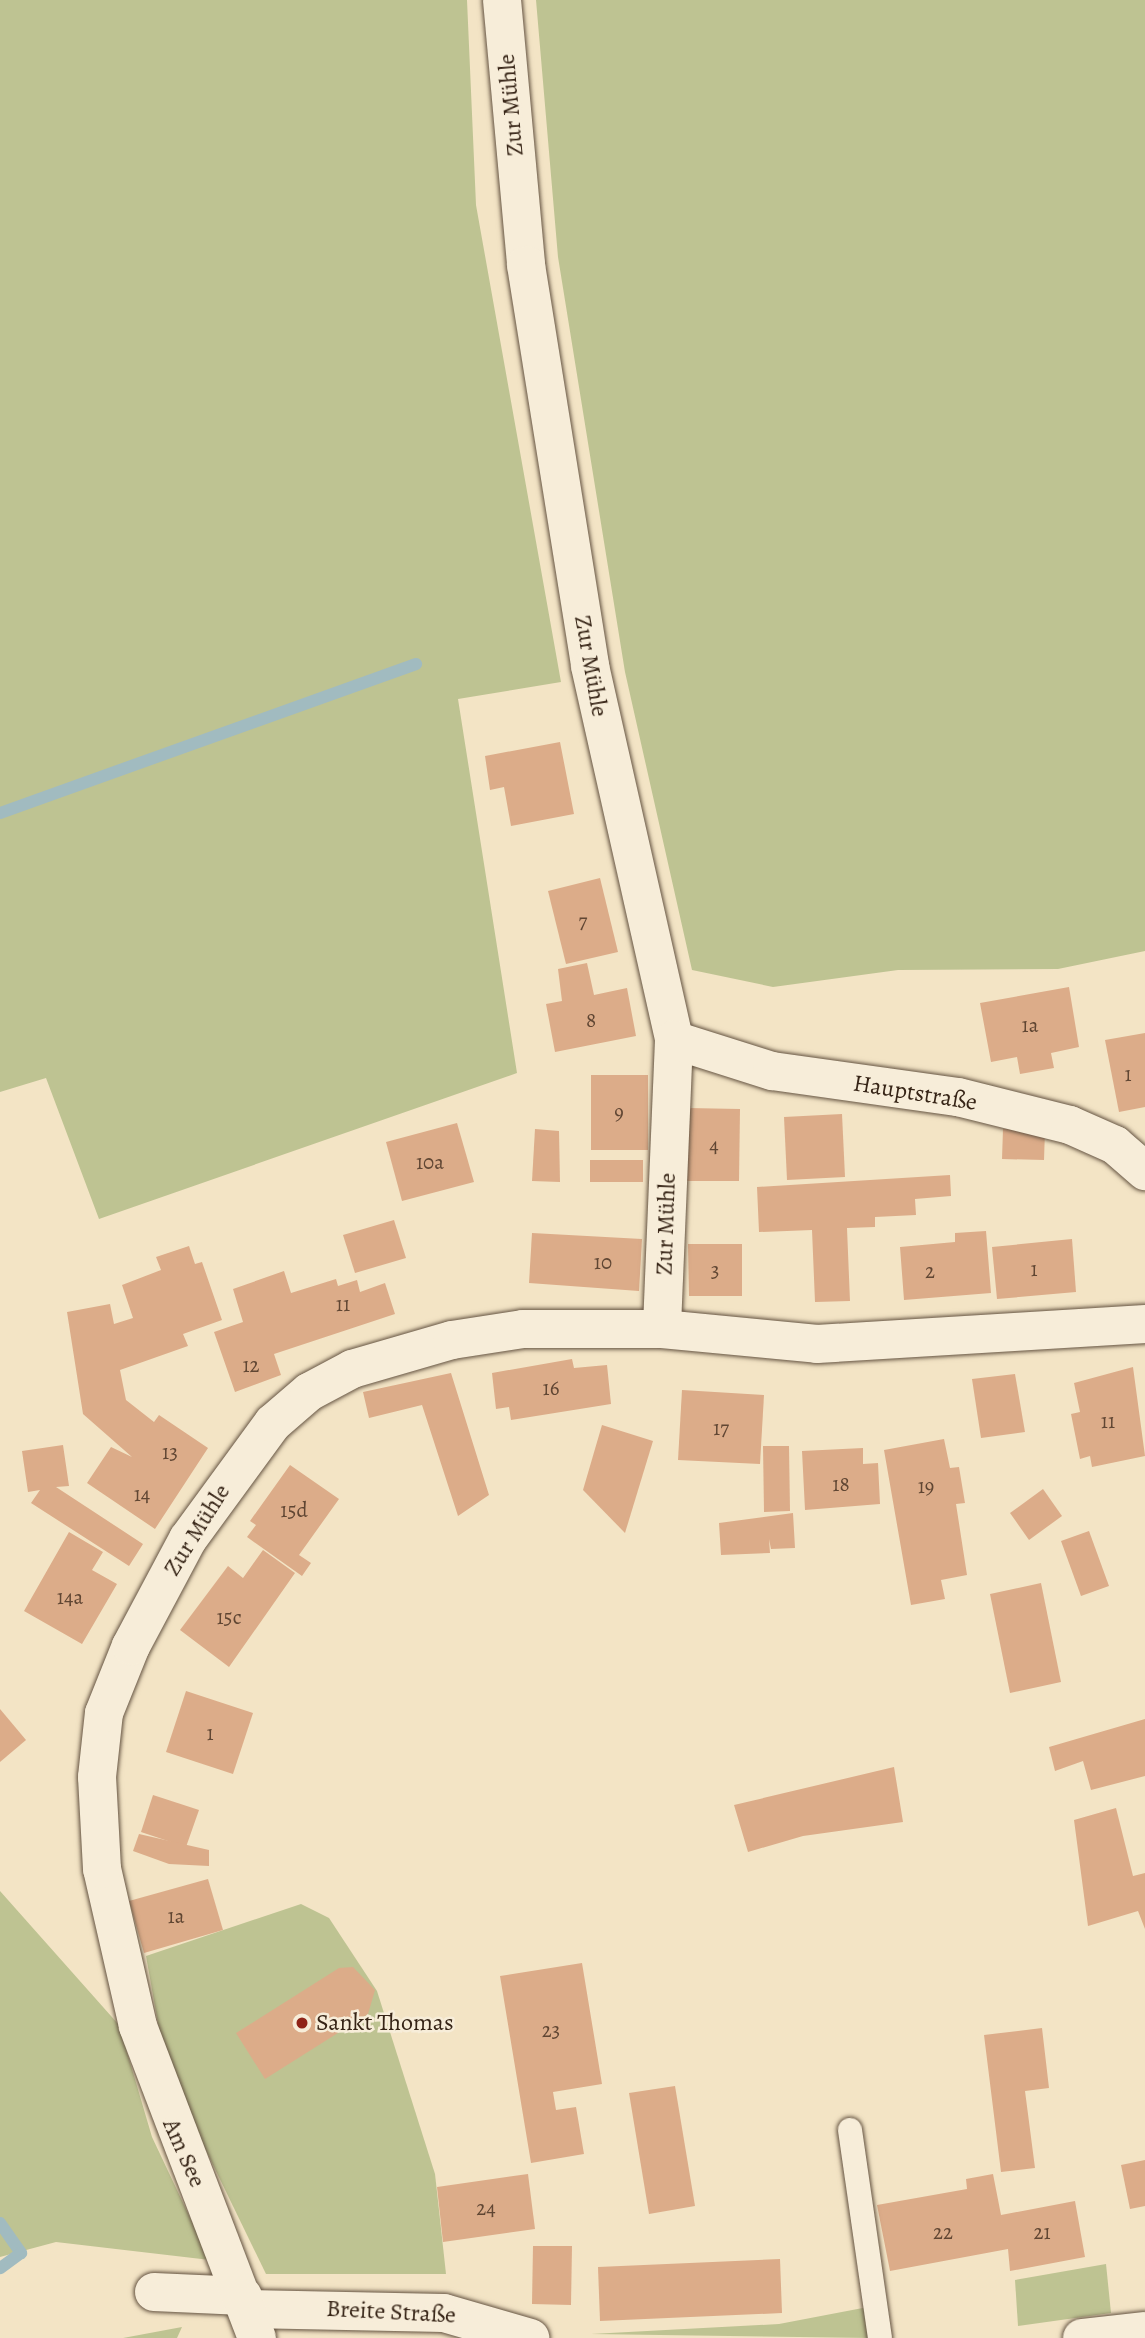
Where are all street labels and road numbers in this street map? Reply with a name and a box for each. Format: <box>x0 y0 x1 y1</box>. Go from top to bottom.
street label: Zur Mühle <box>492 53 530 157</box>
street label: Zur Mühle <box>568 613 614 719</box>
street label: Hauptstraße <box>851 1069 979 1117</box>
street label: Zur Mühle <box>650 1172 682 1276</box>
street label: Zur Mühle <box>158 1479 236 1581</box>
street label: Am See <box>156 2114 212 2192</box>
street label: Breite Straße <box>325 2294 457 2330</box>

